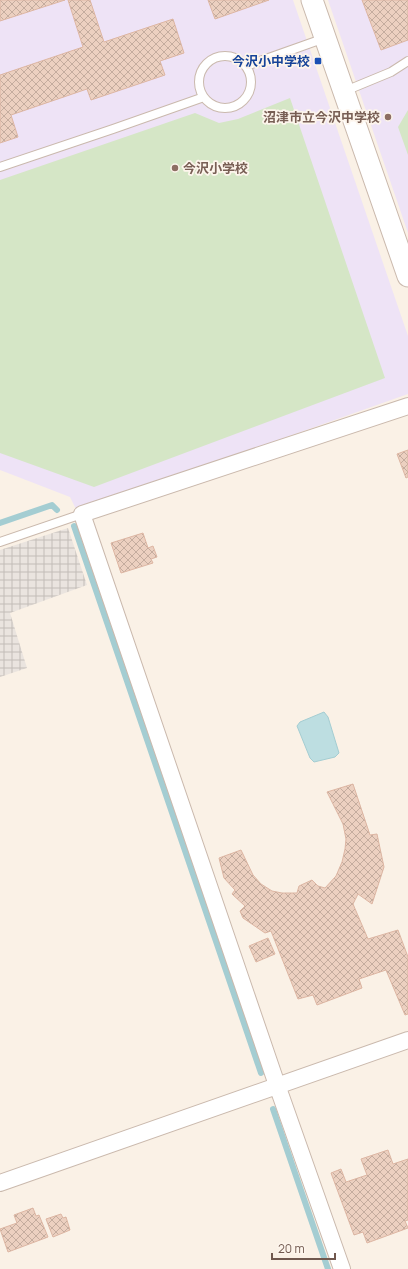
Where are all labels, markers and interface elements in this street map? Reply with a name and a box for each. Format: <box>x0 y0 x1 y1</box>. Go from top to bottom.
place label: 今沢小中学校 <box>232 52 310 70</box>
marker: 今沢小中学校 <box>313 56 323 66</box>
place label: 沼津市立今沢中学校 <box>263 108 380 126</box>
marker: 沼津市立今沢中学校 <box>383 112 393 122</box>
place label: 今沢小学校 <box>183 159 248 177</box>
marker: 今沢小学校 <box>170 163 180 173</box>
scale bar <box>272 1235 335 1261</box>
text: 20 m <box>278 1240 305 1257</box>

